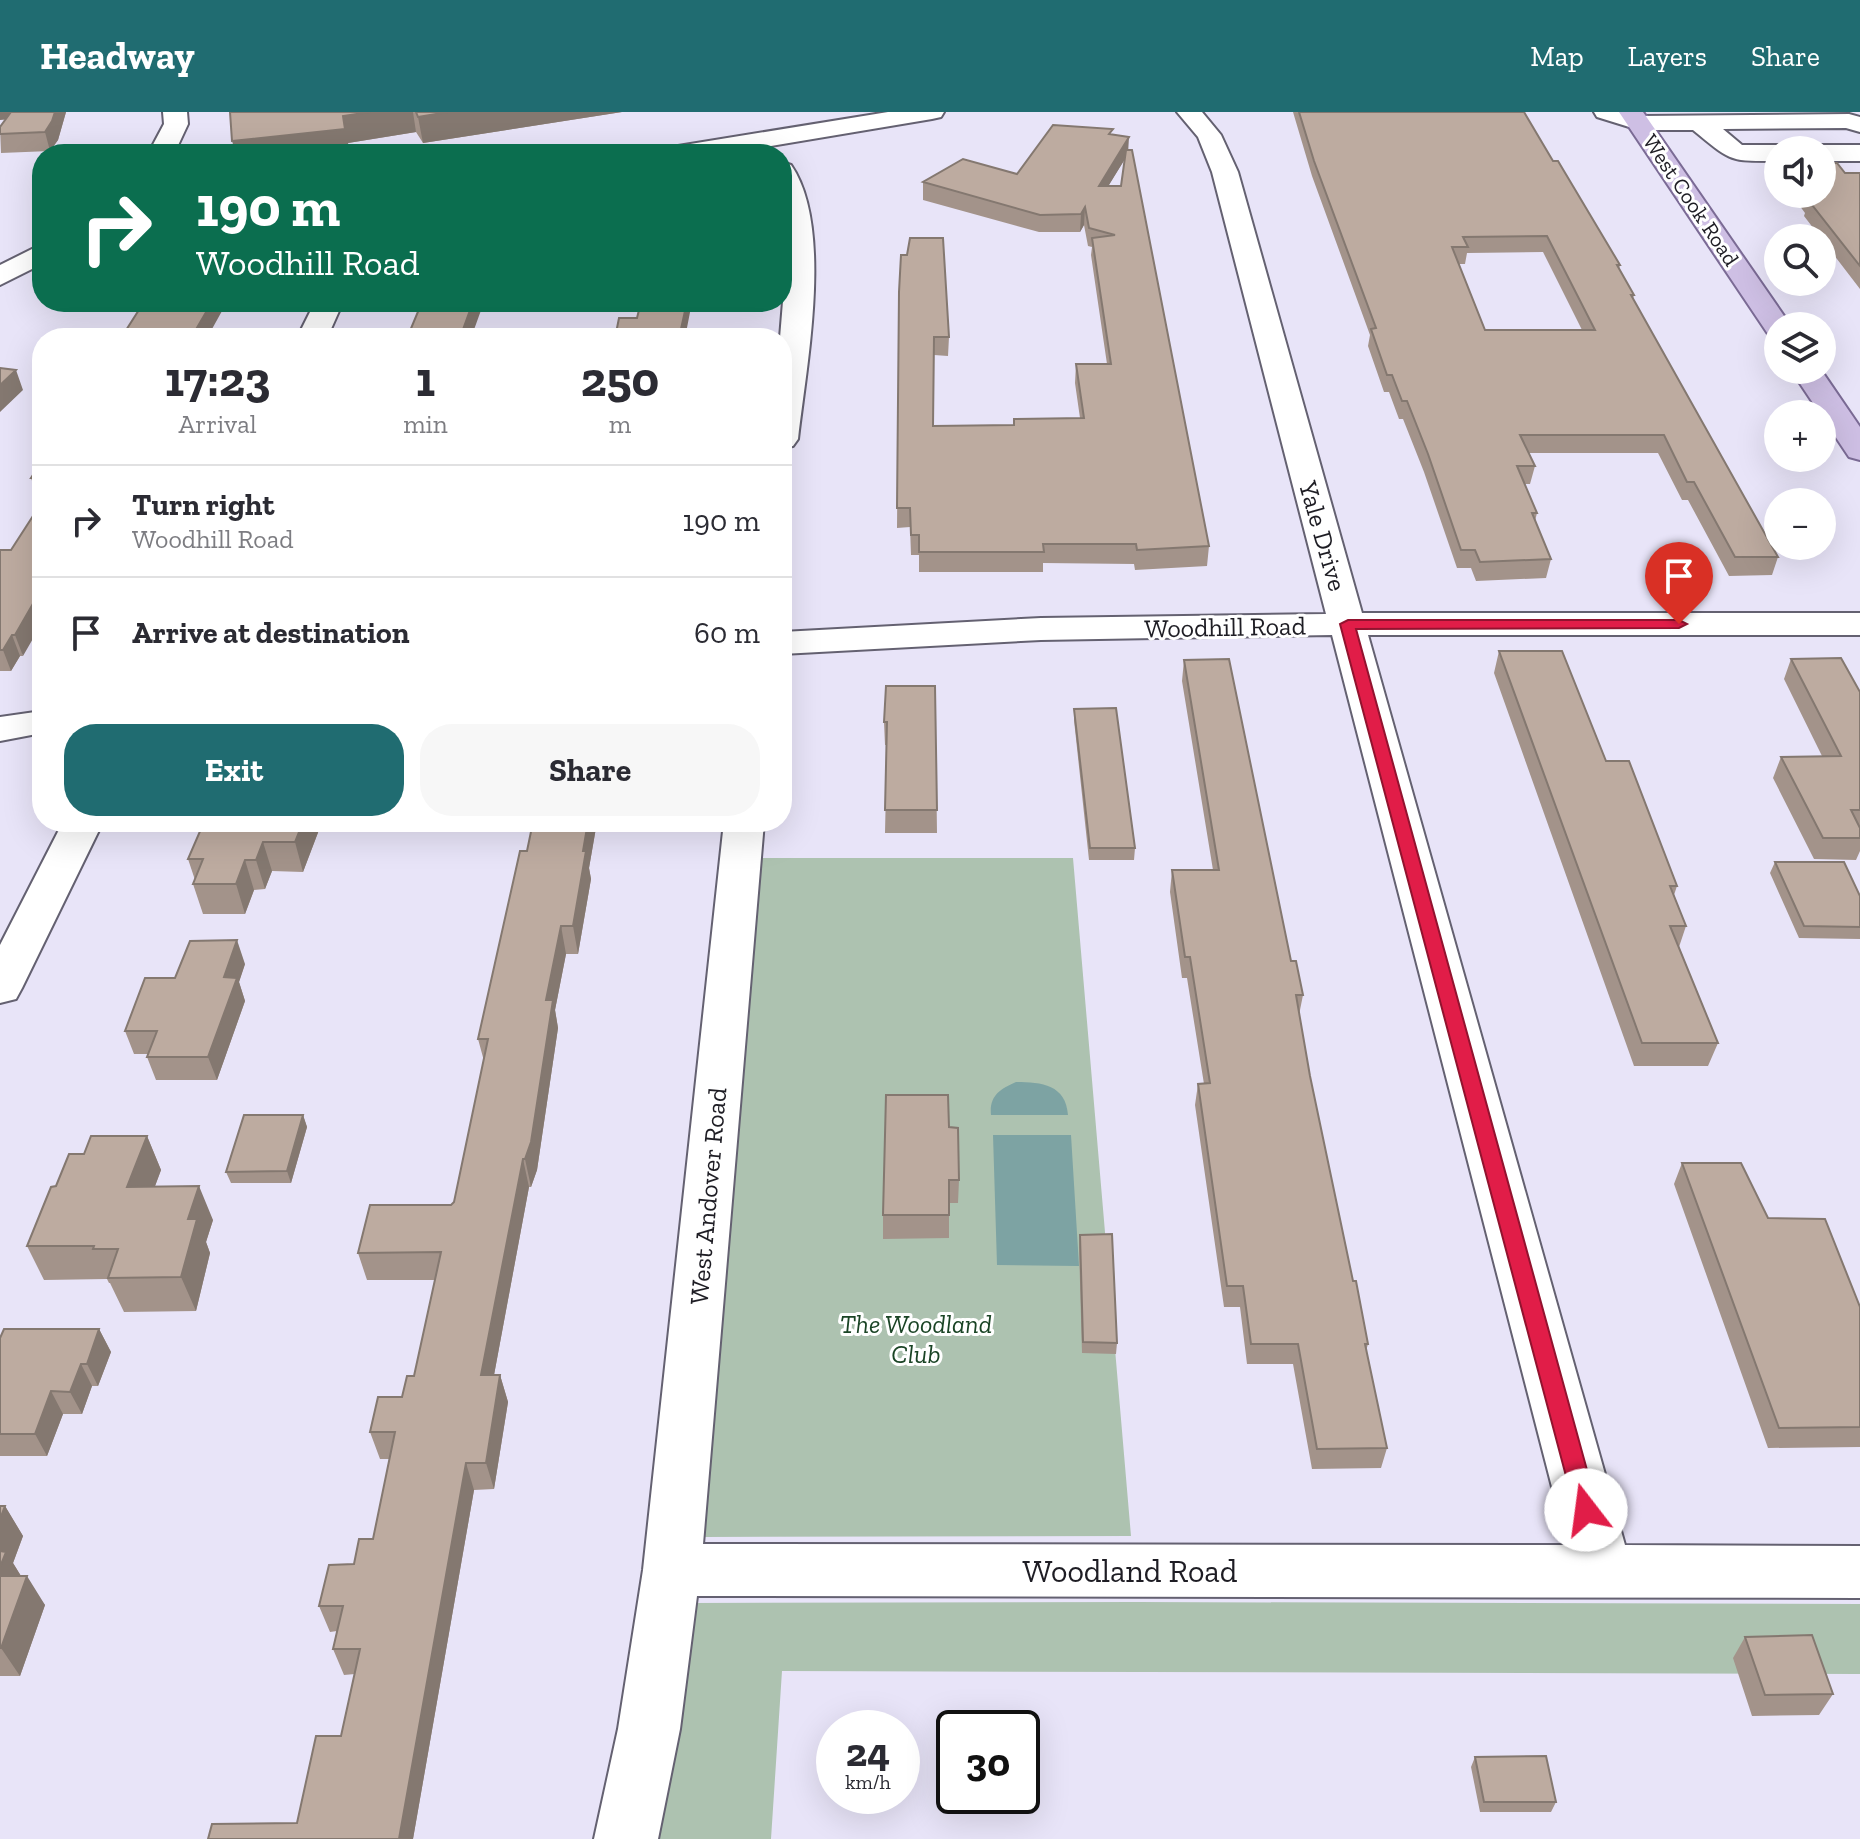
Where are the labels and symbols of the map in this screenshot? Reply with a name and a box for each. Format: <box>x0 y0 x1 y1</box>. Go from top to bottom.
street label: West Cook Road <box>1637 129 1745 271</box>
street label: Yale Drive <box>1292 476 1354 595</box>
pin <box>1645 542 1713 624</box>
street label: Woodhill Road <box>1144 610 1306 644</box>
street label: West Andover Road <box>683 1086 733 1306</box>
park label: The Woodland Club <box>840 1308 992 1370</box>
position arrow <box>1544 1468 1628 1552</box>
street label: Woodland Road <box>1023 1552 1238 1590</box>
speed limit sign: 30 <box>936 1710 1040 1814</box>

